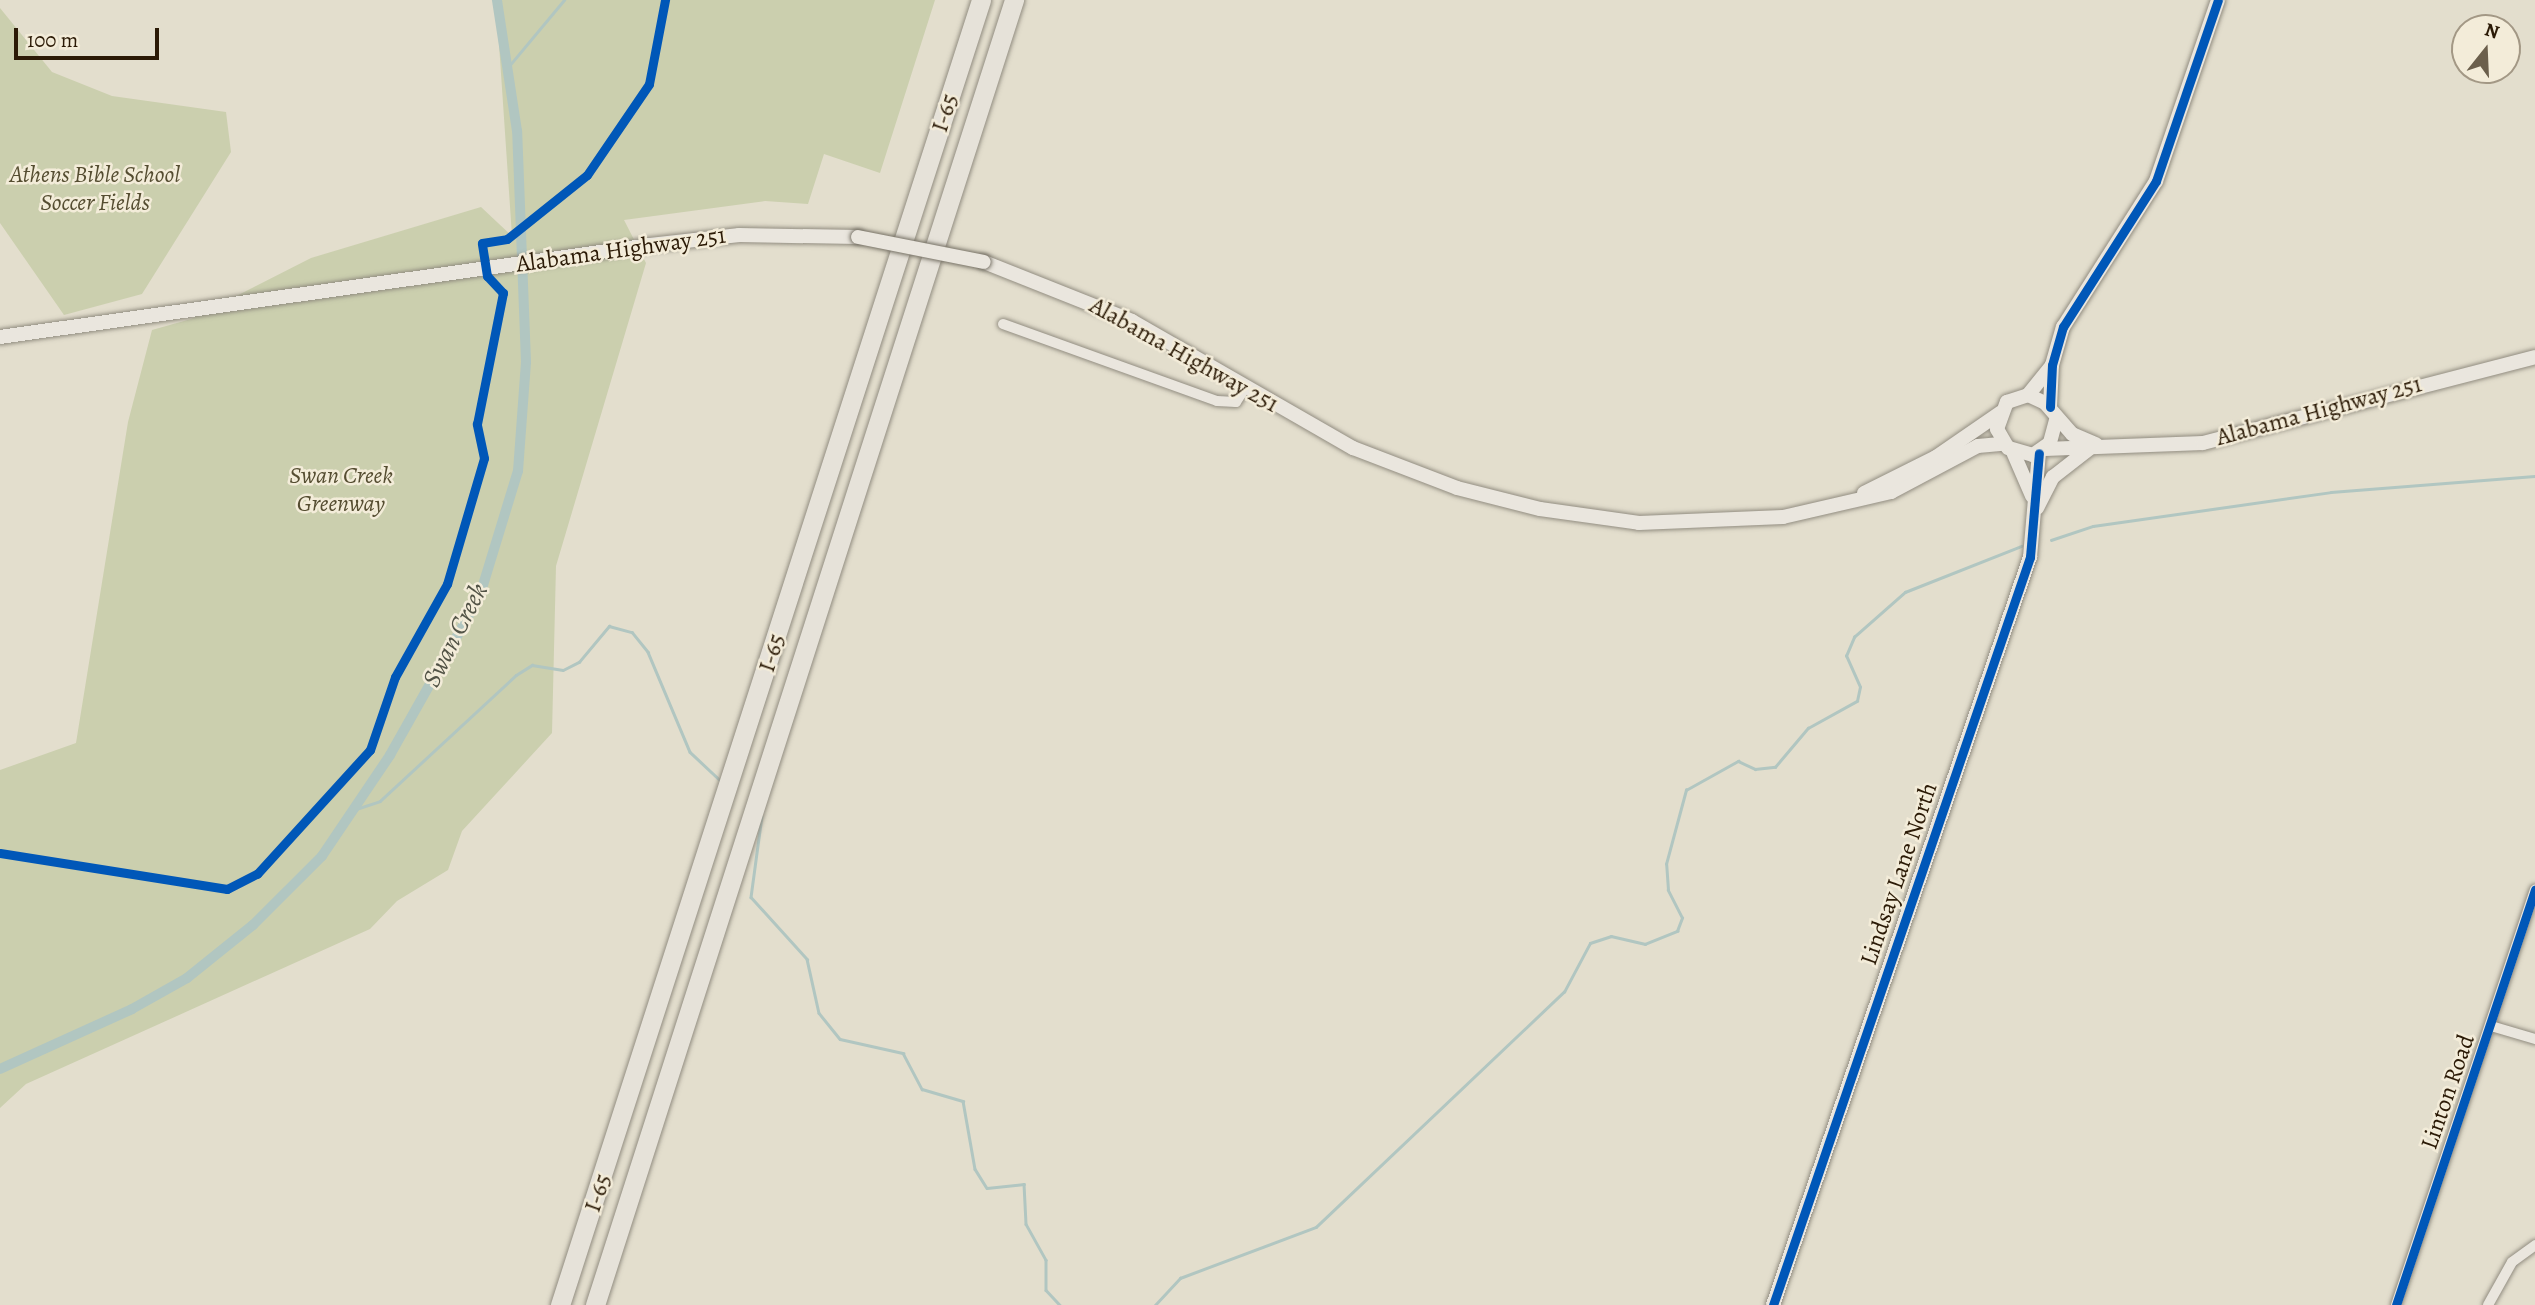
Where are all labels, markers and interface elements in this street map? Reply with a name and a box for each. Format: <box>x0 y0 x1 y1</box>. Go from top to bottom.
scale bar <box>18 14 163 58</box>
north arrow <box>2451 14 2521 84</box>
text: N <box>2481 16 2502 45</box>
text: 100 m <box>27 26 78 54</box>
street label: I-65 <box>925 90 965 136</box>
park label: Athens Bible School Soccer Fields <box>10 161 180 217</box>
street label: Alabama Highway 251 <box>514 221 728 279</box>
street label: Alabama Highway 251 <box>1085 291 1283 419</box>
street label: Alabama Highway 251 <box>2213 370 2425 452</box>
park label: Swan Creek Greenway <box>289 462 393 518</box>
water label: Swan Creek <box>416 578 494 692</box>
street label: I-65 <box>752 630 792 676</box>
street label: Lindsay Lane North <box>1854 779 1944 969</box>
street label: Linton Road <box>2415 1031 2481 1153</box>
street label: I-65 <box>578 1170 618 1216</box>

